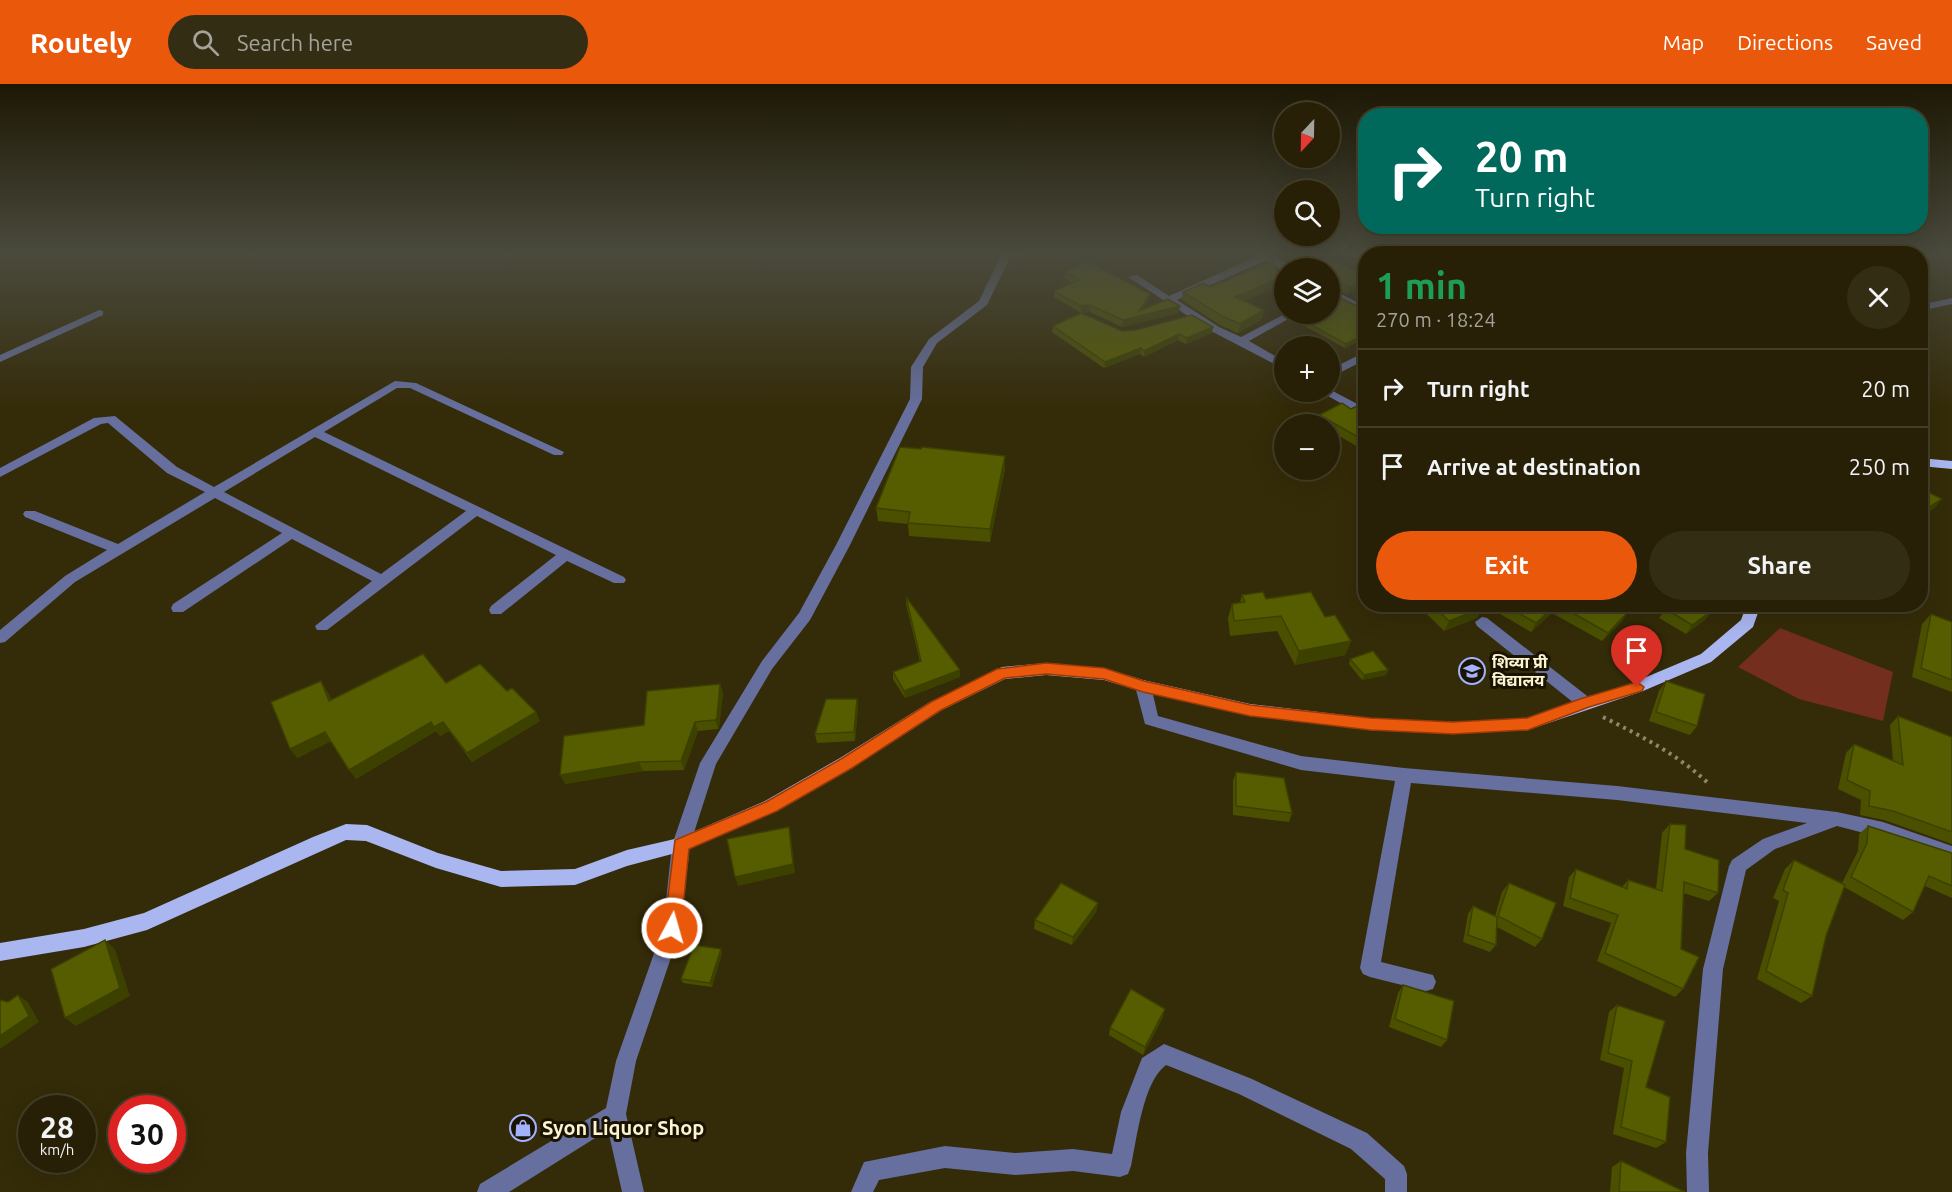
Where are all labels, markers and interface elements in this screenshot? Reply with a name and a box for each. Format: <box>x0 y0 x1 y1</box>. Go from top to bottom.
search box <box>168 15 588 69</box>
icon: search <box>189 26 222 59</box>
text: Routely <box>30 27 132 58</box>
text: Search here <box>237 30 353 55</box>
text: Map <box>1663 30 1704 54</box>
text: Directions <box>1737 30 1833 54</box>
text: Saved <box>1866 30 1922 54</box>
north arrow <box>1274 102 1340 168</box>
map controls <box>1274 102 1340 480</box>
icon: right <box>1376 132 1454 210</box>
text: 20 m <box>1475 133 1569 180</box>
button: search <box>1274 180 1340 246</box>
text: Turn right <box>1475 182 1595 212</box>
button: layers <box>1274 258 1340 324</box>
text: 1 min <box>1376 265 1467 306</box>
button: close <box>1847 266 1910 329</box>
text: 270 m · 18:24 <box>1376 308 1496 331</box>
button: + <box>1274 336 1340 402</box>
icon: right <box>1376 372 1409 405</box>
text: Turn right <box>1427 376 1529 401</box>
text: 20 m <box>1861 376 1910 401</box>
button: − <box>1274 414 1340 480</box>
icon: arrive <box>1376 450 1409 483</box>
text: Arrive at destination <box>1427 454 1641 479</box>
text: 250 m <box>1849 454 1910 479</box>
button: Exit <box>1376 531 1637 600</box>
button: Share <box>1649 531 1910 600</box>
pin <box>1611 625 1662 687</box>
icon: arrive <box>1620 634 1653 667</box>
place label: शिव्या प्री विद्यालय <box>1492 653 1548 689</box>
school or university icon: शिव्या प्री विद्यालय <box>1457 656 1487 686</box>
position arrow <box>640 896 704 960</box>
speed limit sign: 30 <box>108 1095 186 1173</box>
text: 28 <box>40 1110 74 1144</box>
shop icon: Syon Liquor Shop <box>508 1113 538 1143</box>
place label: Syon Liquor Shop <box>542 1116 704 1139</box>
text: km/h <box>40 1141 74 1158</box>

